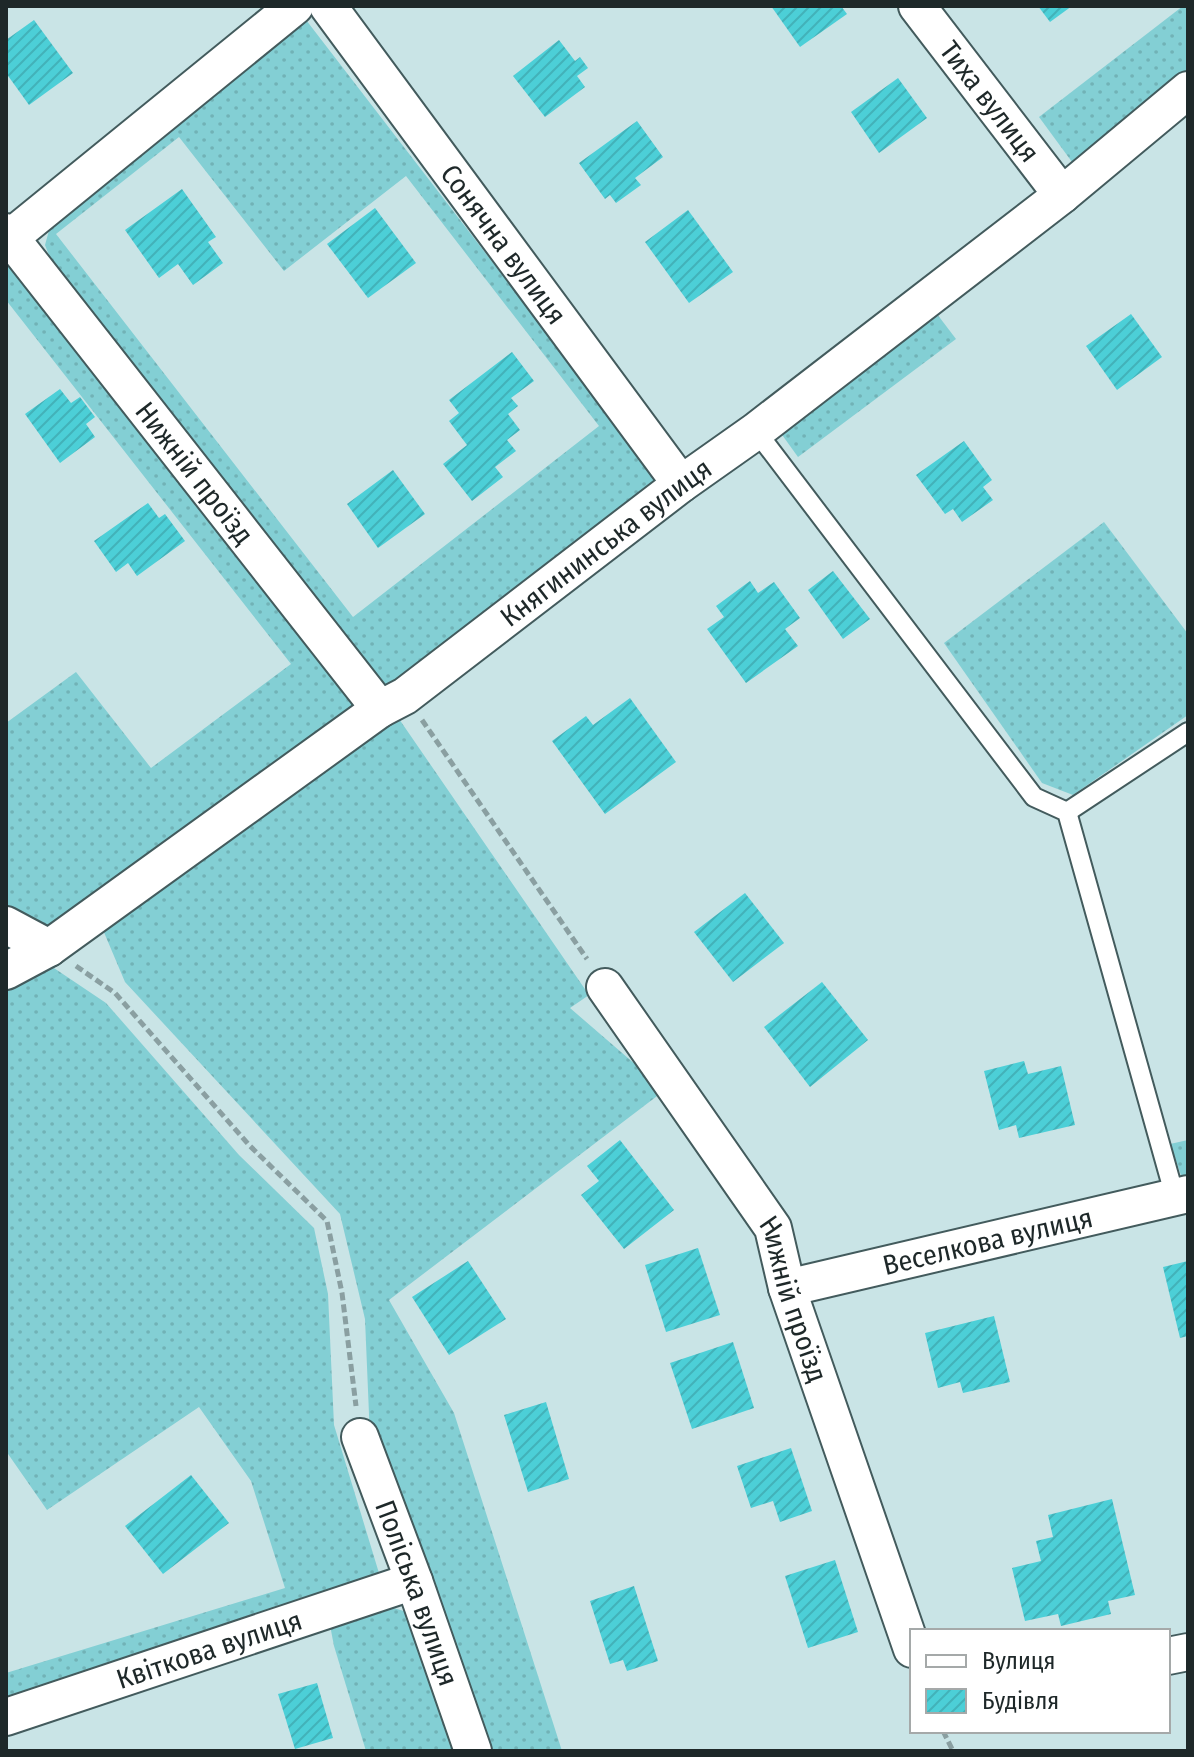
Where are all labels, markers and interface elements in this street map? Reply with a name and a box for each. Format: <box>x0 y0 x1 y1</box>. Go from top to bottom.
street label: Тиха вулиця <box>933 35 1046 168</box>
street label: Сонячна вулиця <box>434 158 573 331</box>
street label: Нижній проїзд <box>129 395 260 551</box>
street label: Княгининська вулиця <box>494 452 718 634</box>
street label: Веселкова вулиця <box>880 1201 1096 1282</box>
street label: Нижній проїзд <box>752 1209 834 1386</box>
street label: Поліська вулиця <box>368 1496 465 1690</box>
street label: Квіткова вулиця <box>112 1604 306 1696</box>
legend <box>910 1629 1170 1733</box>
text: Вулиця <box>982 1647 1055 1675</box>
text: Будівля <box>982 1687 1059 1715</box>

